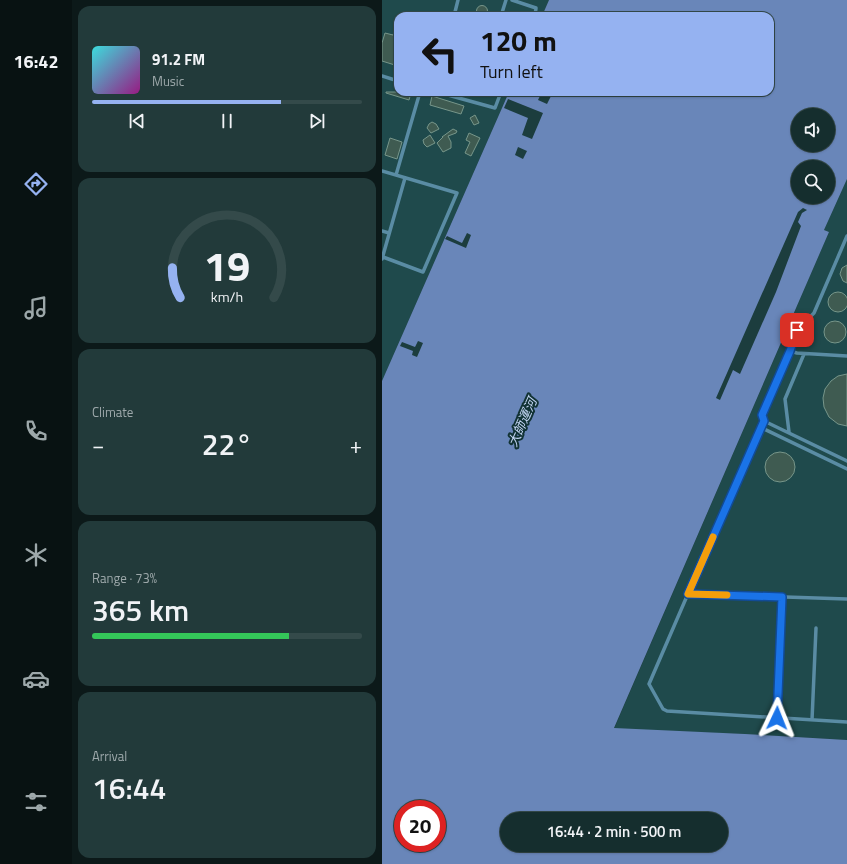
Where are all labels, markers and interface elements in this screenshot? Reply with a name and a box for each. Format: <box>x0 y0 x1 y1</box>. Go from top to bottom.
text: 120 m <box>480 19 557 62</box>
icon: left <box>414 28 466 80</box>
text: 16:42 <box>14 48 58 75</box>
text: 91.2 FM <box>152 48 205 71</box>
text: Turn left <box>480 58 543 85</box>
text: Music <box>152 71 184 91</box>
map controls <box>791 108 835 204</box>
button: sound <box>791 108 835 152</box>
icon: previous <box>126 110 148 132</box>
icon: pause <box>216 110 238 132</box>
icon: next <box>306 110 328 132</box>
button: search <box>791 160 835 204</box>
icon: directions <box>22 170 50 198</box>
text: 19 <box>204 234 250 297</box>
text: km/h <box>211 286 243 308</box>
icon: music <box>22 294 50 322</box>
pin <box>780 313 814 347</box>
icon: arrive <box>786 319 808 341</box>
water label: 大師運河 <box>502 391 543 450</box>
text: Climate <box>92 402 133 422</box>
icon: phone <box>22 417 50 445</box>
text: 22° <box>202 421 252 467</box>
text: − <box>92 428 104 462</box>
text: + <box>350 428 362 462</box>
icon: climate <box>22 541 50 569</box>
text: Range · 73% <box>92 568 157 588</box>
text: 365 km <box>92 587 189 633</box>
icon: car <box>22 665 50 693</box>
position arrow <box>756 697 798 739</box>
text: Arrival <box>92 746 127 766</box>
text: 16:44 <box>92 765 166 811</box>
icon: filters <box>22 788 50 816</box>
speed limit sign: 20 <box>394 800 446 852</box>
text: 16:44 · 2 min · 500 m <box>547 820 681 843</box>

